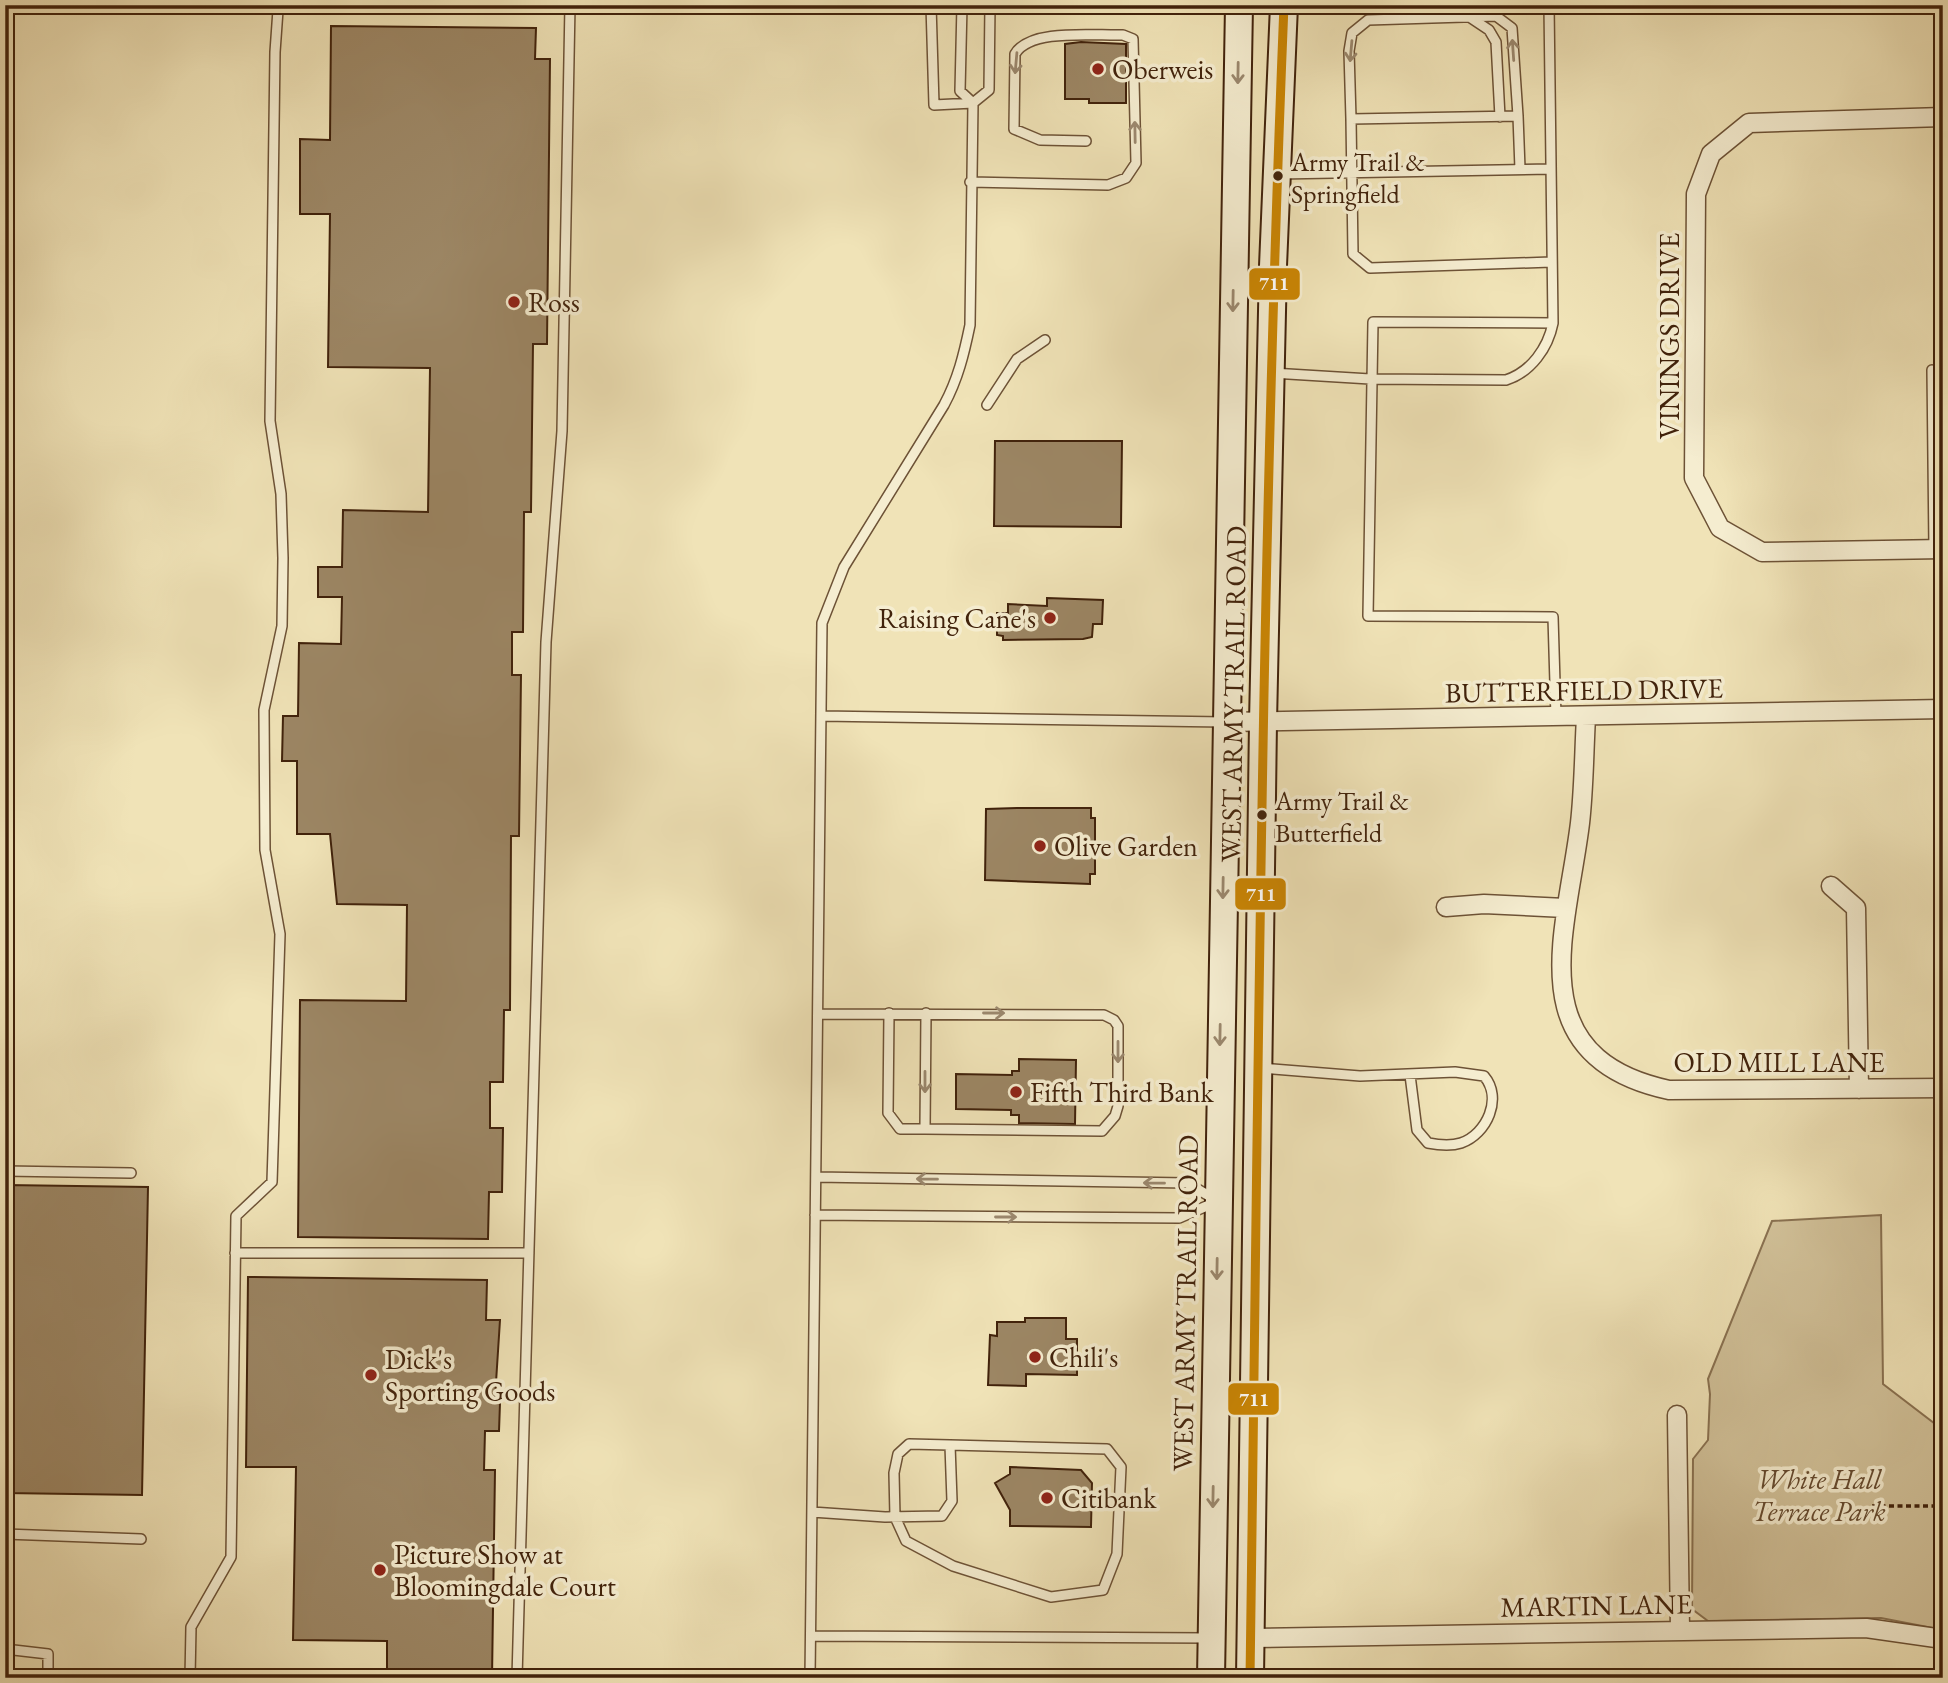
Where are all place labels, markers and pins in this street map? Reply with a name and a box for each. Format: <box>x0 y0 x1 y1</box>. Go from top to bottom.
place label: Oberweis <box>1112 51 1213 87</box>
marker: Oberweis <box>1090 61 1106 77</box>
place label: Army Trail & Springfield <box>1290 145 1425 211</box>
marker: Army Trail & Springfield <box>1271 169 1285 183</box>
place label: Ross <box>528 284 580 320</box>
marker: Ross <box>506 294 522 310</box>
place label: Raising Cane's <box>878 600 1036 636</box>
marker: Raising Cane's <box>1042 610 1058 626</box>
place label: Army Trail & Butterfield <box>1274 784 1409 850</box>
marker: Army Trail & Butterfield <box>1255 808 1269 822</box>
place label: Olive Garden <box>1054 828 1198 864</box>
marker: Olive Garden <box>1032 838 1048 854</box>
place label: Fifth Third Bank <box>1030 1074 1214 1110</box>
marker: Fifth Third Bank <box>1008 1084 1024 1100</box>
place label: Chili's <box>1049 1339 1118 1375</box>
place label: Dick's Sporting Goods <box>385 1341 555 1409</box>
marker: Chili's <box>1027 1349 1043 1365</box>
marker: Dick's Sporting Goods <box>363 1367 379 1383</box>
place label: Citibank <box>1061 1480 1157 1516</box>
marker: Citibank <box>1039 1490 1055 1506</box>
place label: Picture Show at Bloomingdale Court <box>394 1536 616 1604</box>
marker: Picture Show at Bloomingdale Court <box>372 1562 388 1578</box>

